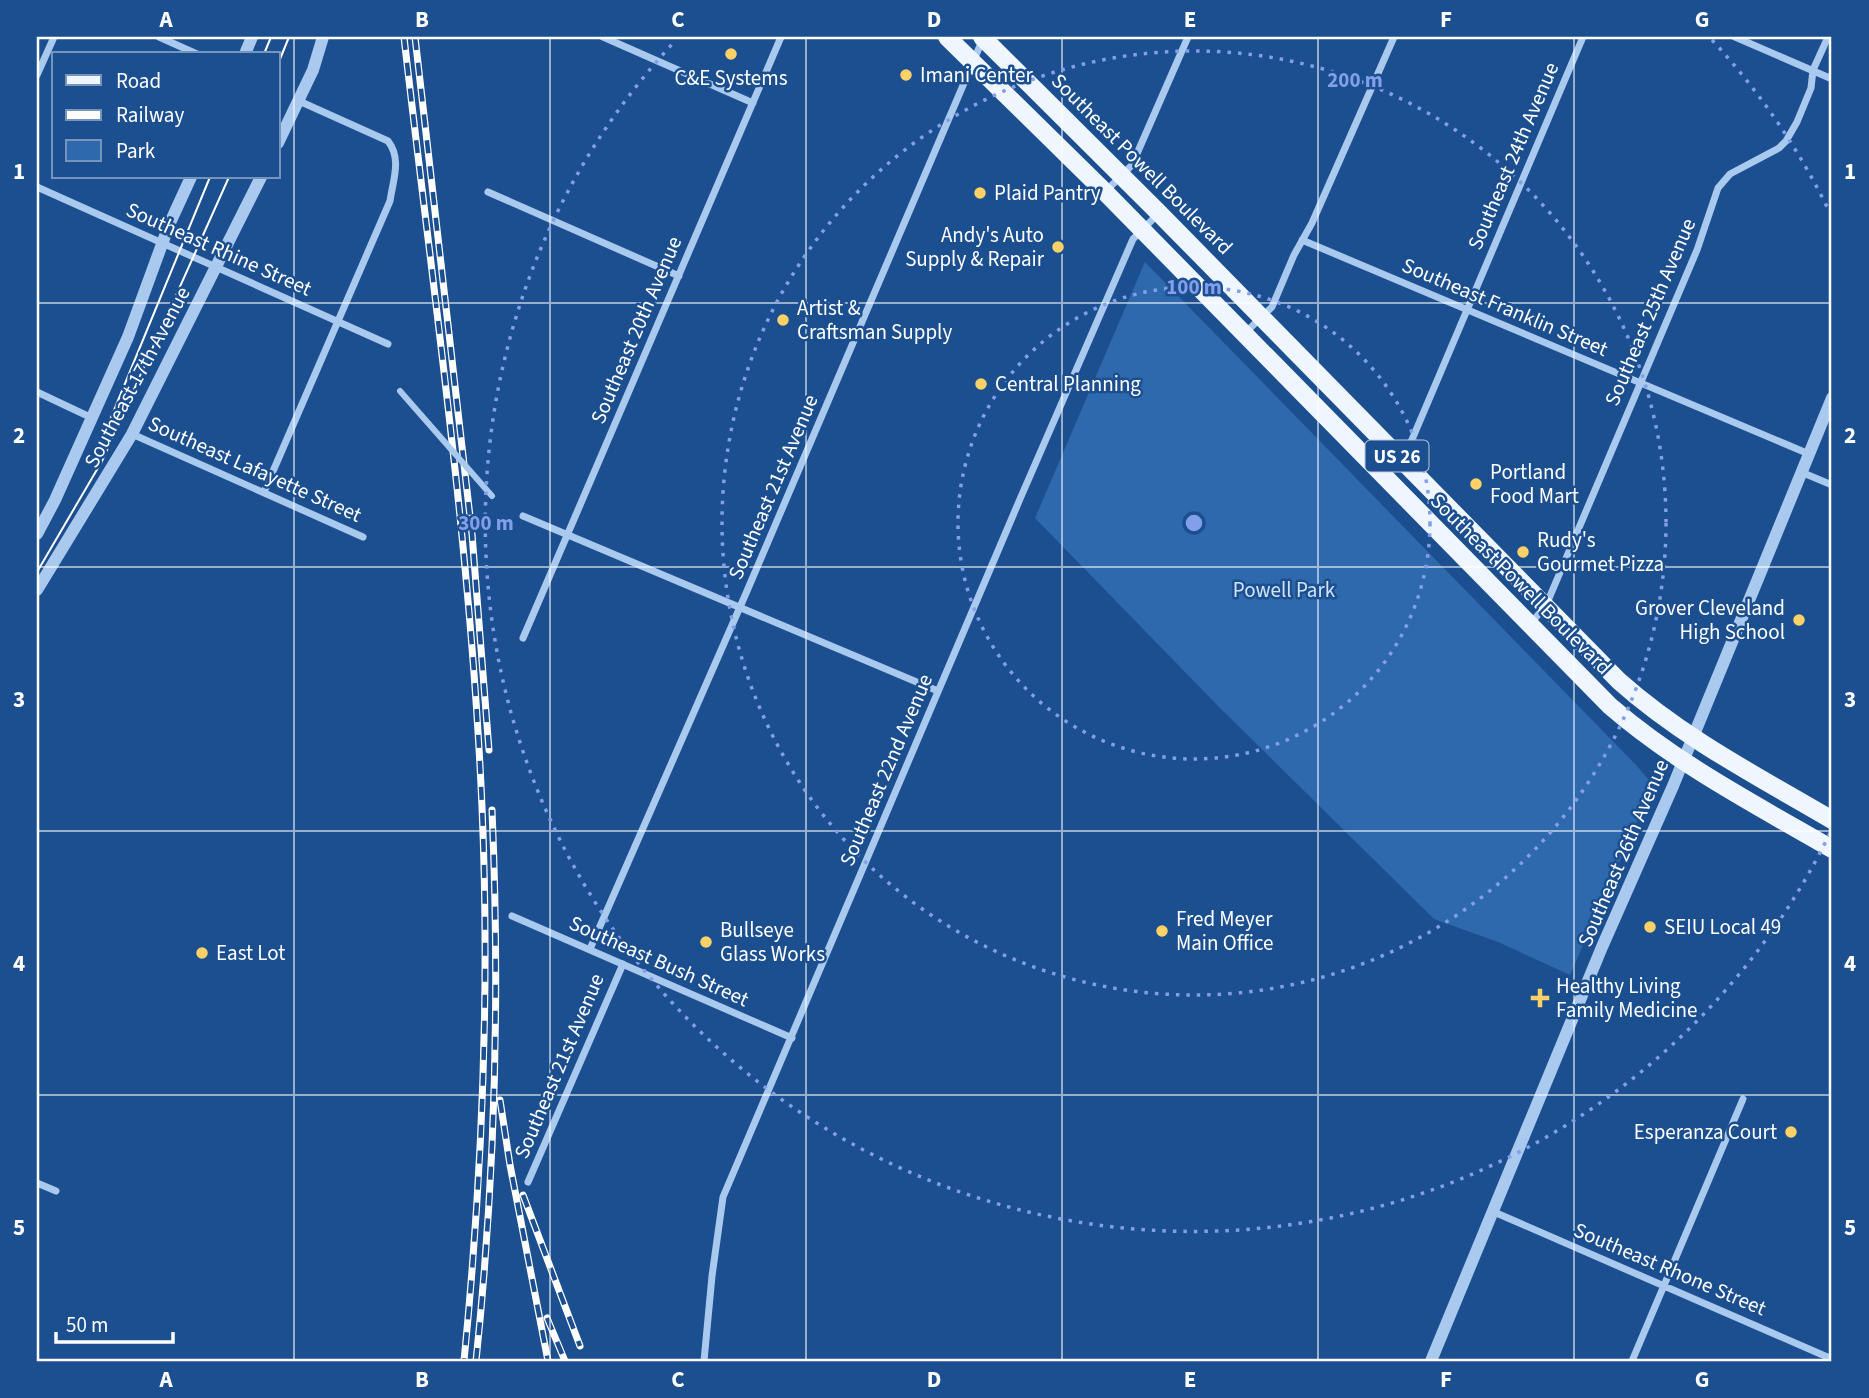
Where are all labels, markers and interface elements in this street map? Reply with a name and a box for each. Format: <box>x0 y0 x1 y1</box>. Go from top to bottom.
text: A <box>158 3 173 36</box>
text: B <box>415 3 429 36</box>
text: C <box>671 3 685 36</box>
text: D <box>927 3 941 36</box>
text: E <box>1184 3 1196 36</box>
text: F <box>1440 3 1452 36</box>
text: G <box>1695 3 1709 36</box>
marker: C&E Systems <box>723 46 739 62</box>
legend <box>52 52 280 178</box>
street label: Southeast 24th Avenue <box>1460 58 1566 254</box>
place label: Imani Center <box>920 60 1033 90</box>
place label: C&E Systems <box>675 63 788 93</box>
text: 200 m <box>1327 65 1383 95</box>
text: Road <box>116 66 161 96</box>
marker: Imani Center <box>898 67 914 83</box>
street label: Southeast Powell Boulevard <box>1045 67 1239 261</box>
text: Railway <box>116 100 184 130</box>
text: Park <box>116 136 156 166</box>
text: 1 <box>13 155 25 188</box>
text: 1 <box>1844 155 1856 188</box>
place label: Plaid Pantry <box>994 178 1101 208</box>
marker: Plaid Pantry <box>972 185 988 201</box>
street label: Southeast Rhine Street <box>121 195 317 303</box>
street label: Southeast 25th Avenue <box>1597 214 1703 410</box>
place label: Andy's Auto Supply & Repair <box>905 220 1045 274</box>
street label: Southeast 20th Avenue <box>583 232 689 428</box>
marker: Andy's Auto Supply & Repair <box>1050 239 1066 255</box>
street label: Southeast Franklin Street <box>1397 250 1613 364</box>
text: 100 m <box>1166 272 1222 302</box>
street label: Southeast 17th Avenue <box>77 281 197 473</box>
place label: Artist & Craftsman Supply <box>797 293 952 347</box>
marker: Artist & Craftsman Supply <box>775 312 791 328</box>
place label: Central Planning <box>995 369 1141 399</box>
marker: Central Planning <box>973 376 989 392</box>
street label: Southeast 21st Avenue <box>720 390 826 584</box>
street label: Southeast Lafayette Street <box>144 408 366 530</box>
text: 2 <box>13 419 25 452</box>
text: 2 <box>1844 419 1856 452</box>
road number: US 26 <box>1366 440 1428 471</box>
place label: Portland Food Mart <box>1490 457 1579 511</box>
marker: Portland Food Mart <box>1468 476 1484 492</box>
street label: Southeast Powell Boulevard <box>1424 487 1618 681</box>
text: 300 m <box>458 508 514 538</box>
centre of rings <box>1182 511 1206 535</box>
place label: Rudy's Gourmet Pizza <box>1537 525 1664 579</box>
marker: Rudy's Gourmet Pizza <box>1515 544 1531 560</box>
park label: Powell Park <box>1233 575 1336 605</box>
place label: Grover Cleveland High School <box>1635 593 1785 647</box>
marker: Grover Cleveland High School <box>1791 612 1807 628</box>
street label: Southeast 22nd Avenue <box>832 669 940 871</box>
text: 3 <box>13 683 25 716</box>
text: 3 <box>1844 683 1856 716</box>
street label: Southeast 26th Avenue <box>1570 755 1676 951</box>
place label: Fred Meyer Main Office <box>1176 904 1273 958</box>
street label: Southeast Bush Street <box>564 908 754 1014</box>
place label: SEIU Local 49 <box>1664 912 1781 942</box>
place label: Bullseye Glass Works <box>720 915 825 969</box>
marker: SEIU Local 49 <box>1642 919 1658 935</box>
marker: Fred Meyer Main Office <box>1154 923 1170 939</box>
marker: Bullseye Glass Works <box>698 934 714 950</box>
place label: East Lot <box>216 938 285 968</box>
marker: East Lot <box>194 945 210 961</box>
text: 4 <box>13 947 25 980</box>
text: 4 <box>1844 947 1856 980</box>
street label: Southeast 21st Avenue <box>506 969 612 1163</box>
place label: Healthy Living Family Medicine <box>1556 971 1697 1025</box>
marker: Healthy Living Family Medicine <box>1530 988 1550 1008</box>
place label: Esperanza Court <box>1634 1117 1777 1147</box>
marker: Esperanza Court <box>1783 1124 1799 1140</box>
text: 5 <box>13 1211 25 1244</box>
text: 5 <box>1844 1211 1856 1244</box>
street label: Southeast Rhone Street <box>1569 1215 1771 1323</box>
scale bar <box>56 1300 173 1344</box>
text: 50 m <box>66 1310 108 1340</box>
text: A <box>158 1363 173 1396</box>
text: B <box>415 1363 429 1396</box>
text: C <box>671 1363 685 1396</box>
text: D <box>927 1363 941 1396</box>
text: E <box>1184 1363 1196 1396</box>
text: F <box>1440 1363 1452 1396</box>
text: G <box>1695 1363 1709 1396</box>

